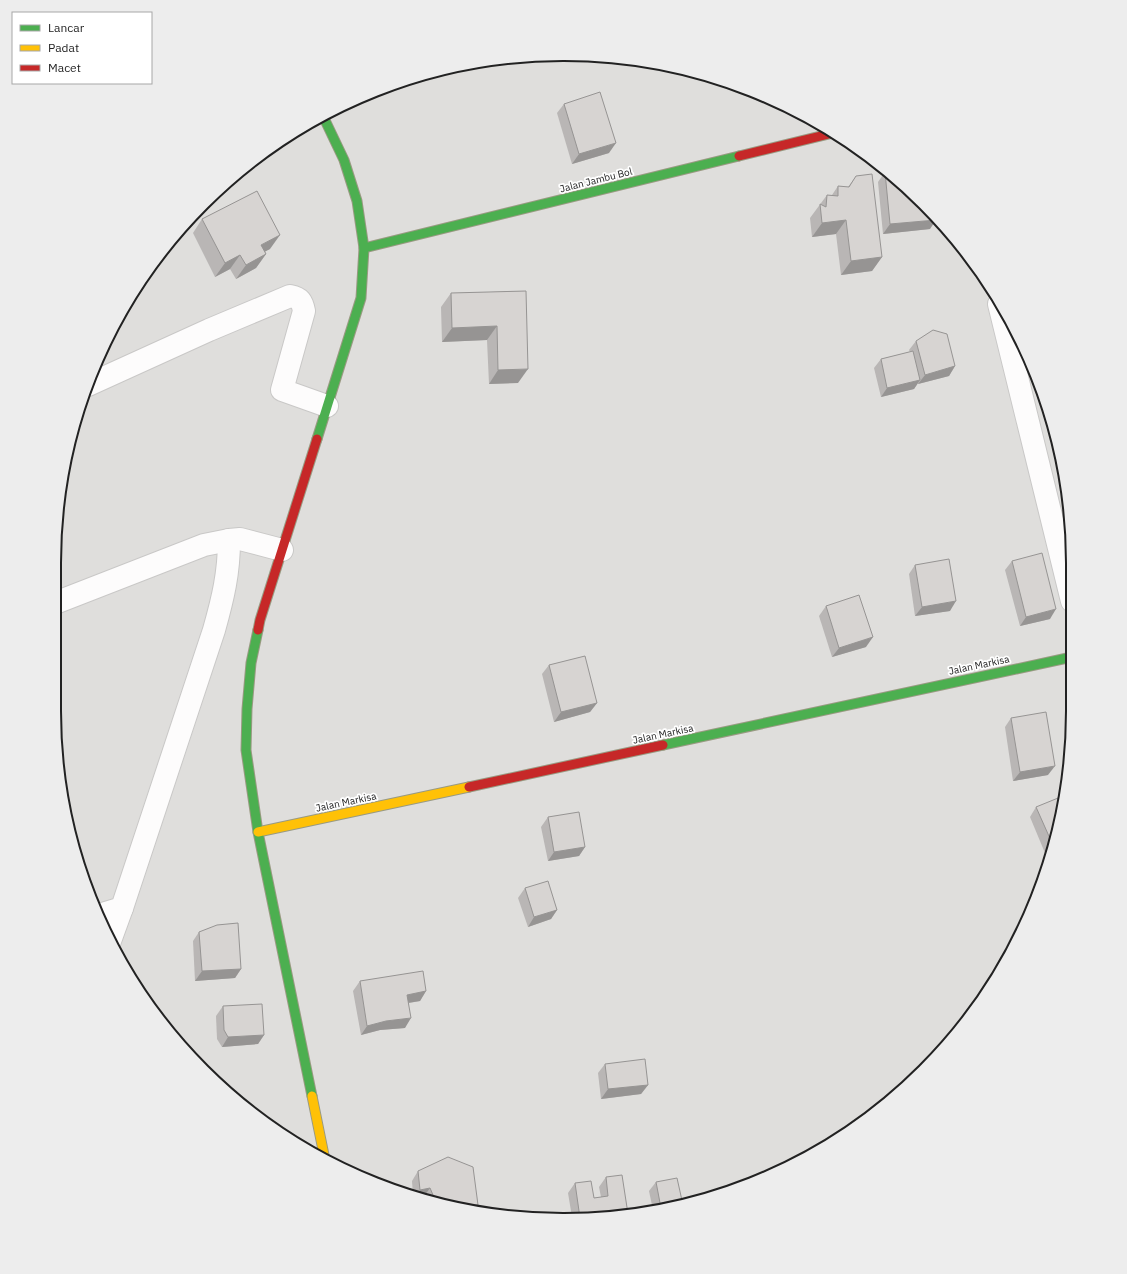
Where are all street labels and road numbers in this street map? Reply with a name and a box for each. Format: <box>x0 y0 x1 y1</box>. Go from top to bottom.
street label: Jalan Jambu Bol <box>558 165 634 195</box>
street label: Jalan Markisa <box>947 652 1011 678</box>
street label: Jalan Markisa <box>631 721 695 747</box>
street label: Jalan Markisa <box>314 789 378 815</box>

